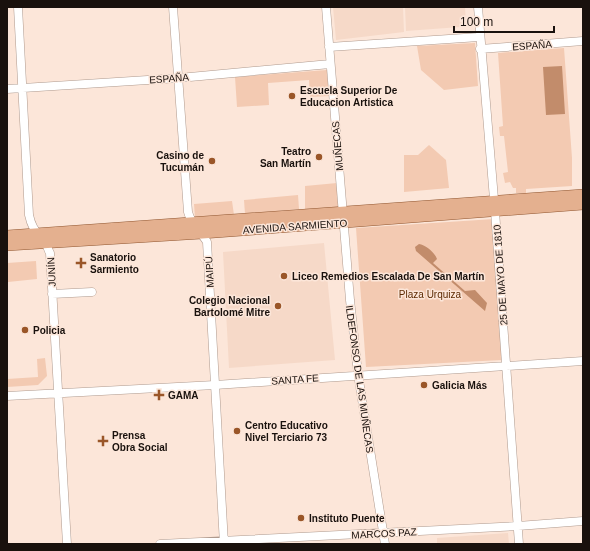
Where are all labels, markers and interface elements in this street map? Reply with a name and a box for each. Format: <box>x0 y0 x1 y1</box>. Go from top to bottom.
scale bar <box>454 8 554 34</box>
text: 100 m <box>460 15 493 29</box>
street label: ESPAÑA <box>512 38 553 52</box>
street label: ESPAÑA <box>149 71 190 85</box>
place label: Escuela Superior De Educacion Artistica <box>300 85 398 108</box>
marker: Escuela Superior De Educacion Artistica <box>287 91 297 101</box>
street label: MUÑECAS <box>329 120 345 171</box>
place label: Teatro San Martín <box>260 146 311 169</box>
place label: Casino de Tucumán <box>156 150 204 173</box>
marker: Teatro San Martín <box>314 152 324 162</box>
marker: Casino de Tucumán <box>207 156 217 166</box>
street label: AVENIDA SARMIENTO <box>242 217 348 236</box>
street label: 25 DE MAYO DE 1810 <box>491 224 510 326</box>
place label: Sanatorio Sarmiento <box>90 252 139 275</box>
street label: MAIPÚ <box>202 256 216 288</box>
street label: JUNÍN <box>44 257 58 287</box>
marker: Sanatorio Sarmiento <box>75 257 87 269</box>
marker: Liceo Remedios Escalada De San Martín <box>279 271 289 281</box>
place label: Liceo Remedios Escalada De San Martín <box>292 271 484 282</box>
park label: Plaza Urquiza <box>399 289 462 300</box>
place label: Colegio Nacional Bartolomé Mitre <box>189 295 270 318</box>
marker: Colegio Nacional Bartolomé Mitre <box>273 301 283 311</box>
street label: ILDEFONSO DE LAS MUÑECAS <box>344 304 376 454</box>
marker: Policia <box>20 325 30 335</box>
place label: Policia <box>33 325 66 336</box>
street label: SANTA FE <box>271 372 319 387</box>
marker: Galicia Más <box>419 380 429 390</box>
place label: Galicia Más <box>432 380 487 391</box>
marker: GAMA <box>153 389 165 401</box>
place label: GAMA <box>168 390 199 401</box>
place label: Centro Educativo Nivel Terciario 73 <box>245 420 328 443</box>
marker: Centro Educativo Nivel Terciario 73 <box>232 426 242 436</box>
place label: Prensa Obra Social <box>112 430 168 453</box>
marker: Prensa Obra Social <box>97 435 109 447</box>
marker: Instituto Puente <box>296 513 306 523</box>
place label: Instituto Puente <box>309 513 385 524</box>
street label: MARCOS PAZ <box>351 526 417 541</box>

